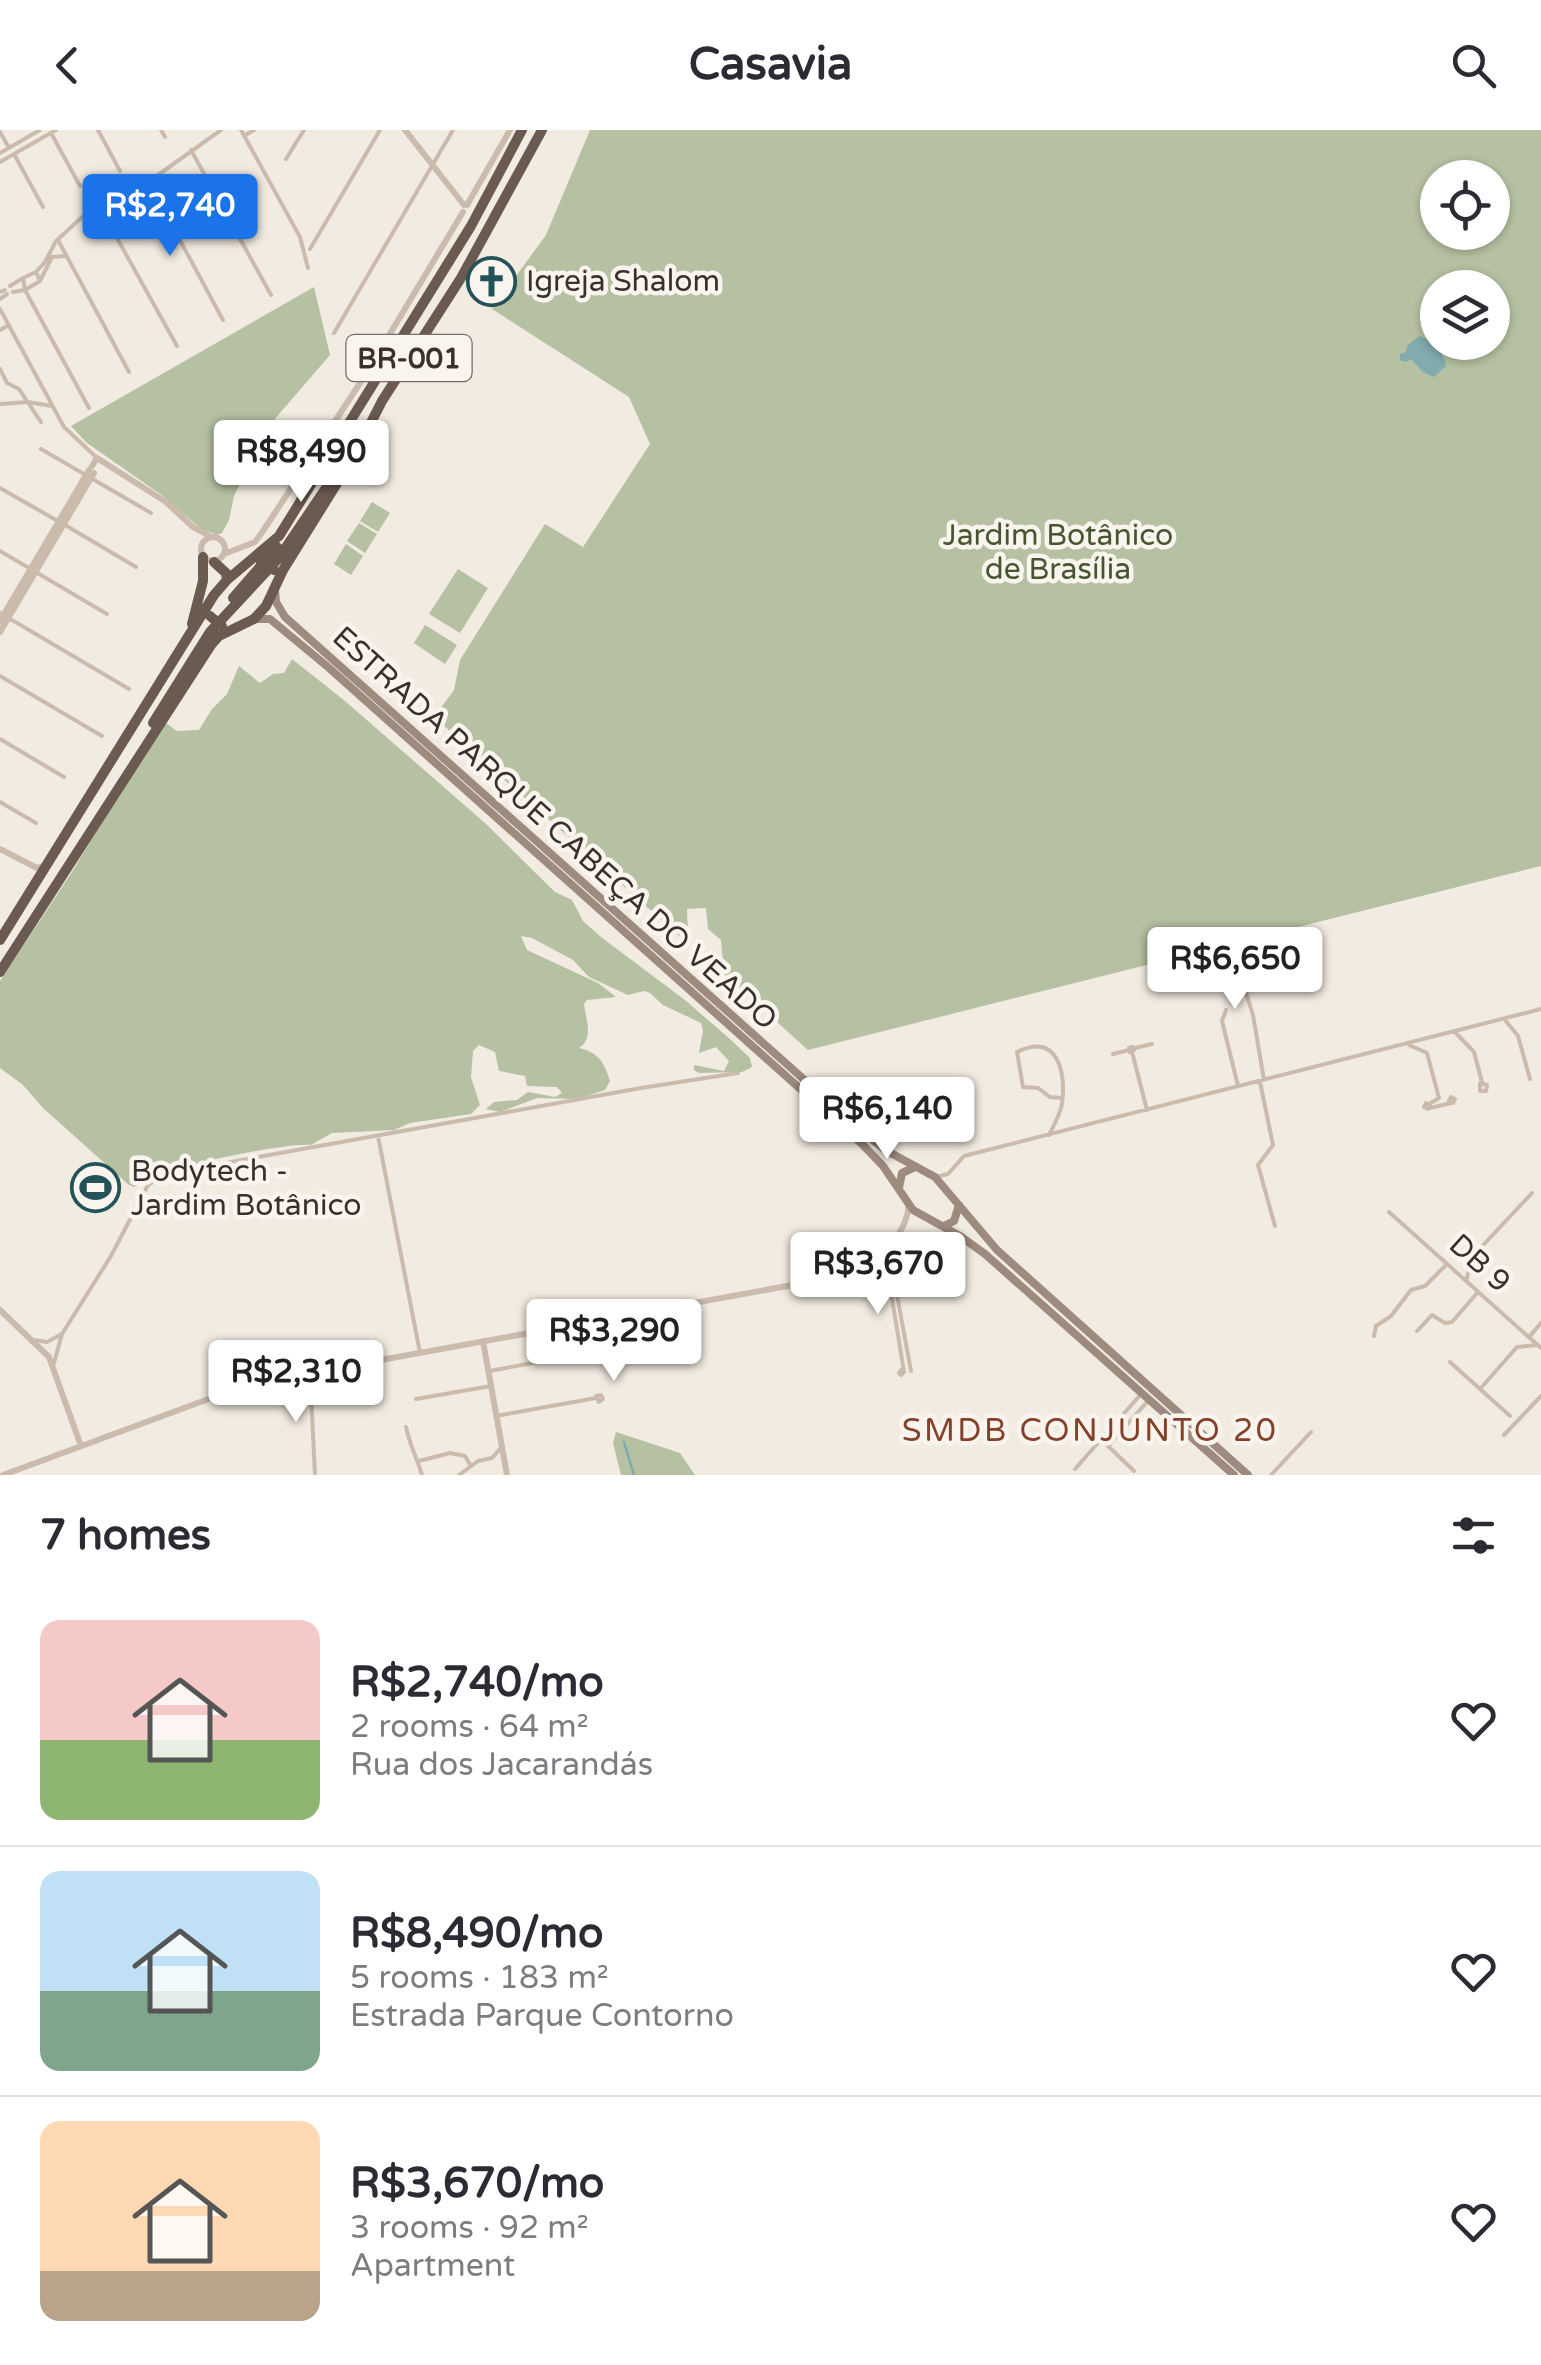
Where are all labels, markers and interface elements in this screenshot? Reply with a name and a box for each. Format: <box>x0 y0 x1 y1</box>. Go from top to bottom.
icon: back <box>40 38 95 93</box>
text: Casavia <box>689 38 852 92</box>
icon: search <box>1446 38 1501 93</box>
map controls <box>1420 160 1510 360</box>
button: locate <box>1420 160 1510 250</box>
pin: R$2,740 <box>78 174 262 259</box>
text: R$2,740 <box>105 187 235 225</box>
church icon: Igreja Shalom <box>465 255 517 307</box>
place label: Igreja Shalom <box>526 263 720 300</box>
button: layers <box>1420 270 1510 360</box>
road number: BR-001 <box>346 335 472 381</box>
pin: R$8,490 <box>209 420 393 505</box>
text: R$8,490 <box>236 433 366 471</box>
park label: Jardim Botânico de Brasília <box>943 517 1173 588</box>
street label: ESTRADA PARQUE CABEÇA DO VEADO <box>325 619 785 1038</box>
pin: R$6,650 <box>1143 927 1327 1012</box>
text: R$6,650 <box>1169 940 1301 978</box>
pin: R$6,140 <box>795 1077 979 1162</box>
text: R$6,140 <box>821 1090 953 1128</box>
place label: Bodytech - Jardim Botânico <box>131 1153 362 1224</box>
sports icon: Bodytech - Jardim Botânico <box>70 1162 122 1214</box>
street label: DB 9 <box>1441 1226 1518 1301</box>
pin: R$3,670 <box>786 1232 970 1317</box>
text: R$3,670 <box>812 1245 944 1283</box>
pin: R$3,290 <box>522 1299 706 1384</box>
text: R$3,290 <box>548 1312 680 1350</box>
pin: R$2,310 <box>204 1340 388 1425</box>
text: R$2,310 <box>230 1353 362 1391</box>
district label: SMDB CONJUNTO 20 <box>902 1412 1278 1450</box>
icon: filters <box>1446 1508 1501 1563</box>
text: 7 homes <box>40 1510 211 1561</box>
text: R$2,740/mo <box>350 1657 604 1708</box>
icon: home <box>120 1660 240 1780</box>
icon: heart <box>1446 1693 1501 1748</box>
text: 2 rooms · 64 m² <box>350 1708 589 1746</box>
text: Rua dos Jacarandás <box>350 1746 653 1784</box>
text: R$8,490/mo <box>350 1908 603 1959</box>
icon: home <box>120 1911 240 2031</box>
icon: heart <box>1446 1944 1501 1999</box>
text: 5 rooms · 183 m² <box>350 1959 609 1997</box>
text: Estrada Parque Contorno <box>350 1997 734 2035</box>
text: R$3,670/mo <box>350 2158 604 2209</box>
icon: home <box>120 2161 240 2281</box>
icon: heart <box>1446 2194 1501 2249</box>
text: 3 rooms · 92 m² <box>350 2209 589 2247</box>
text: Apartment <box>350 2247 515 2285</box>

